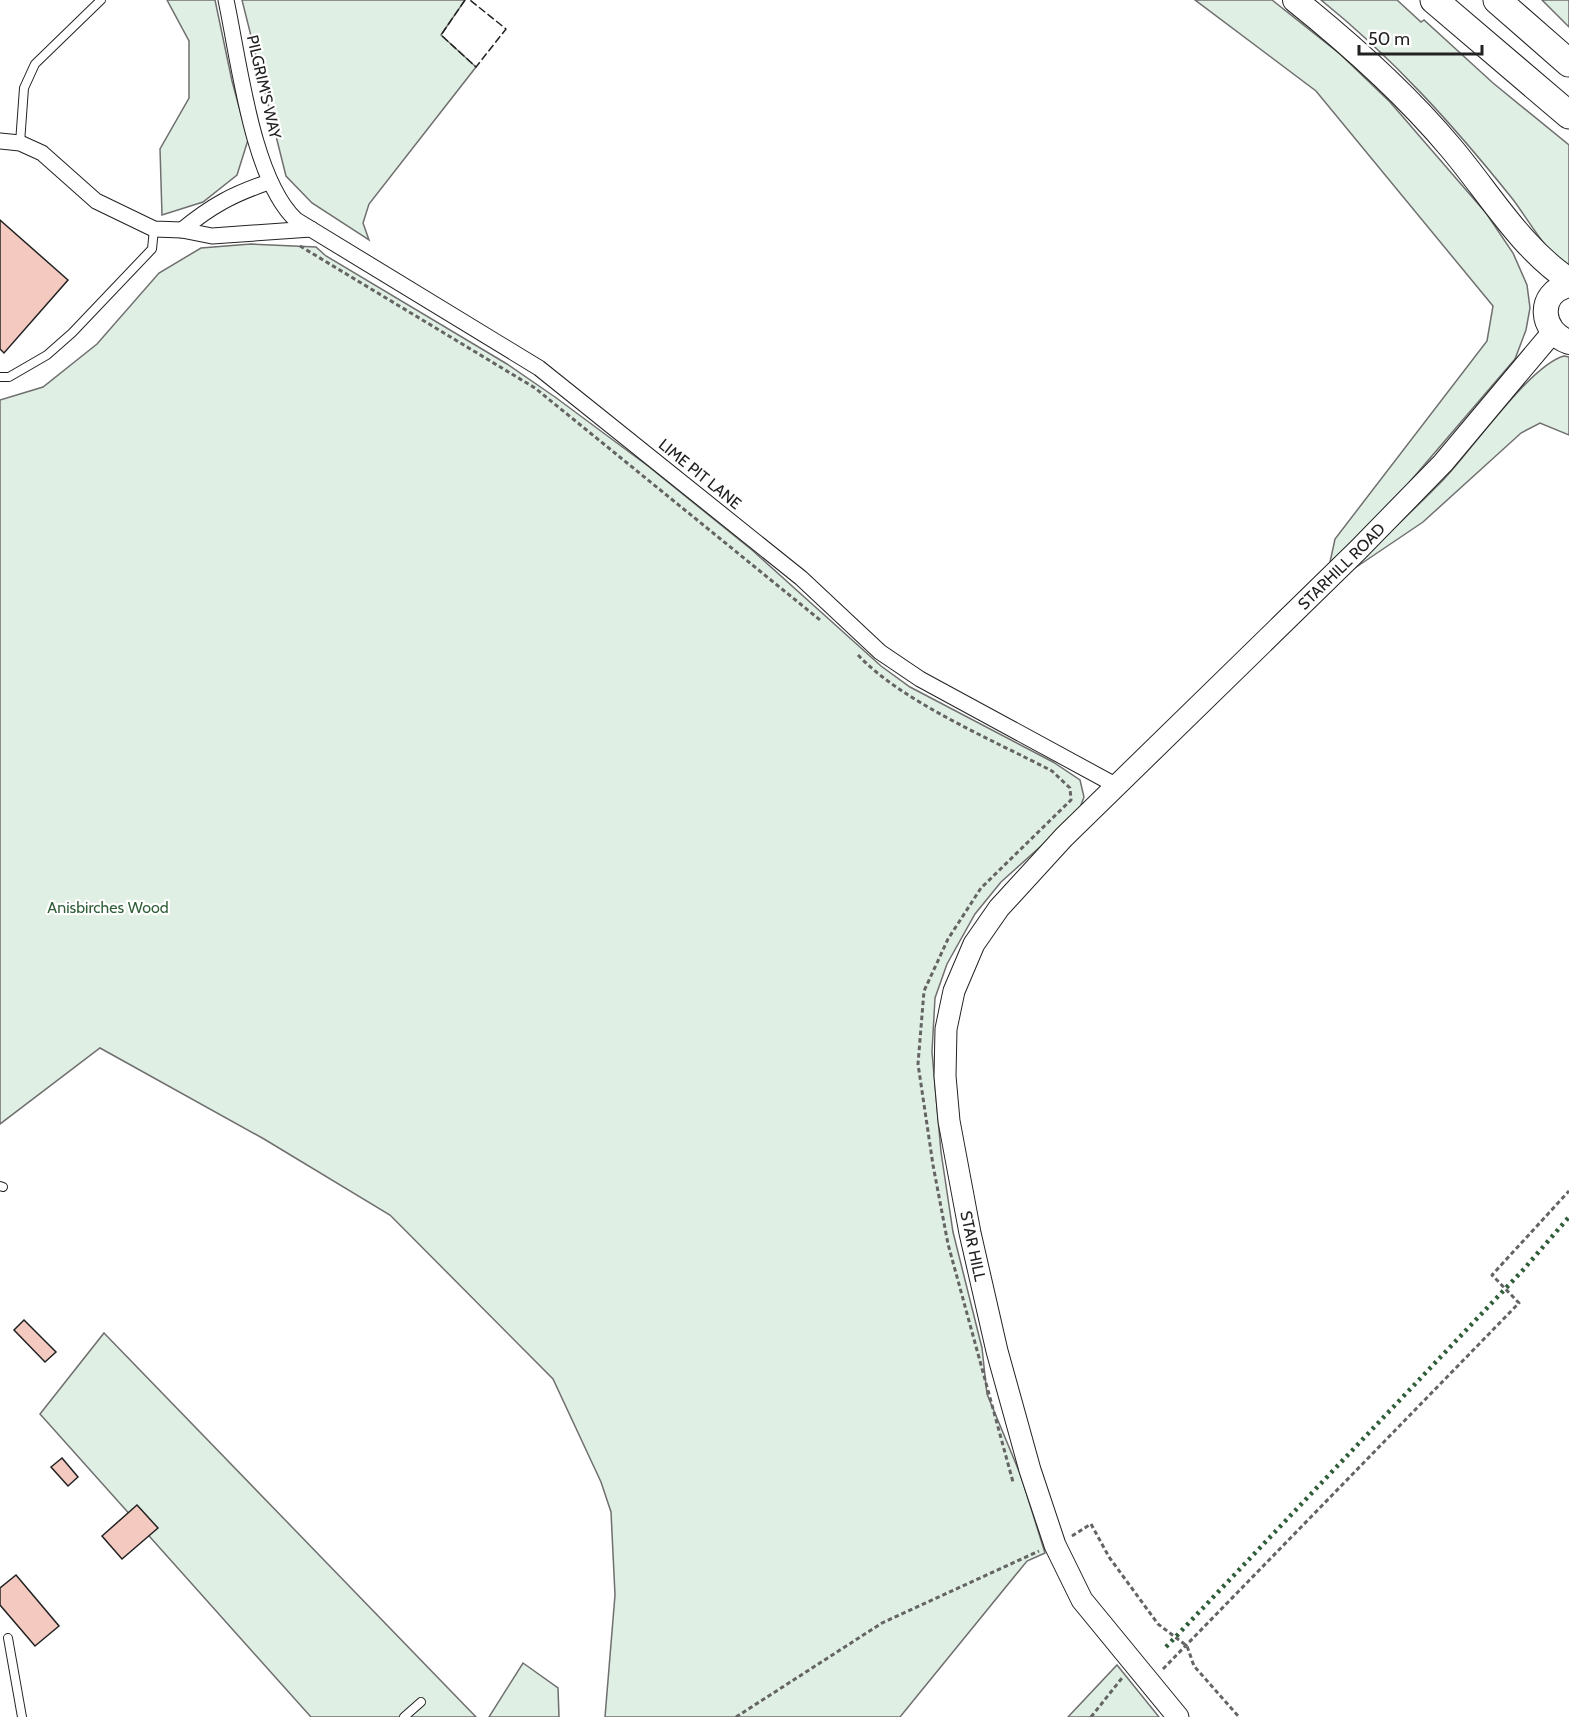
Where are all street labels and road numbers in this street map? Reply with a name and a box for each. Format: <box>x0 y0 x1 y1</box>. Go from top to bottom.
street label: PILGRIM'S WAY <box>243 33 285 142</box>
street label: LIME PIT LANE <box>655 435 745 513</box>
street label: STARHILL ROAD <box>1294 519 1389 613</box>
street label: STAR HILL <box>956 1209 990 1283</box>

